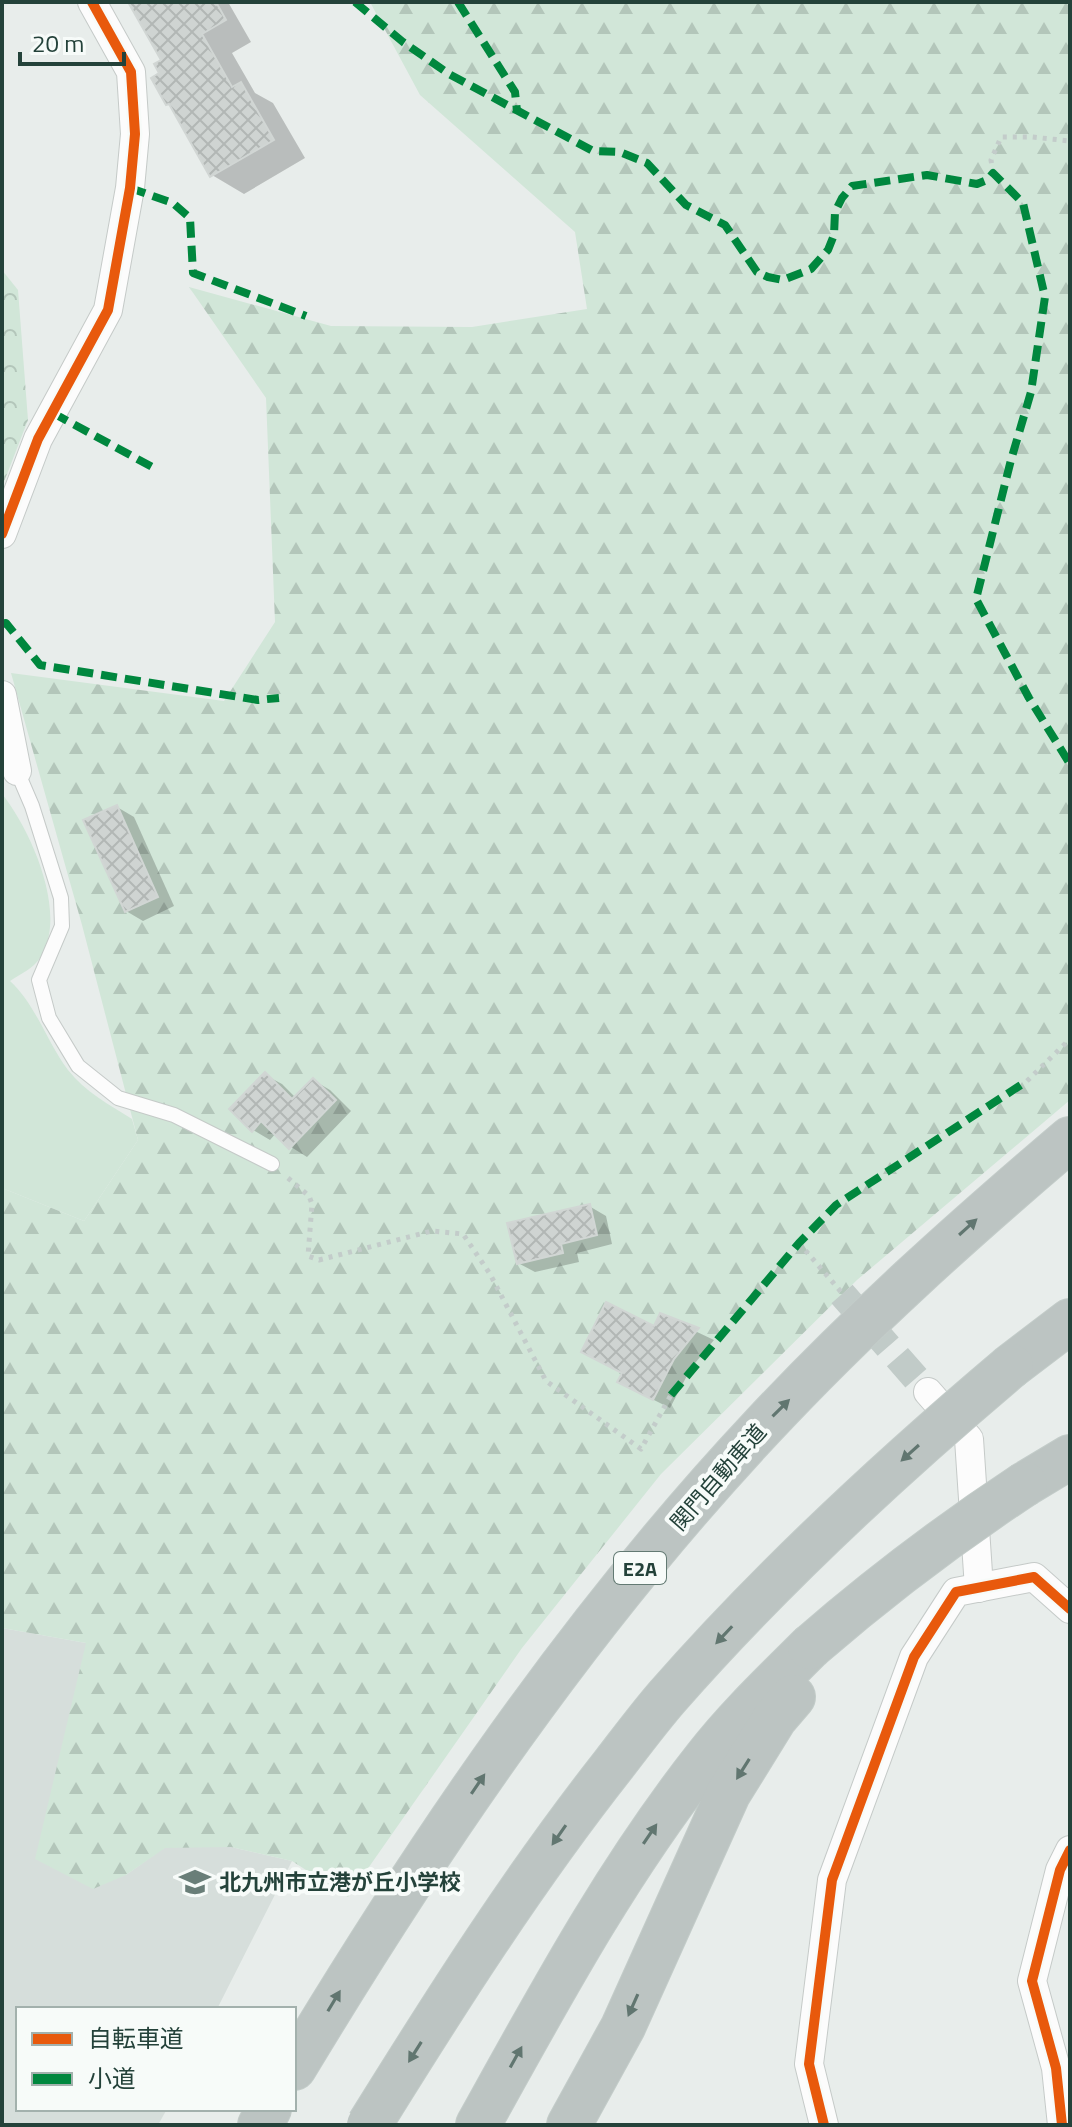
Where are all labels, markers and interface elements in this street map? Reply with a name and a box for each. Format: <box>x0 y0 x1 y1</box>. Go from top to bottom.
scale bar <box>20 16 124 66</box>
text: 20 m <box>32 25 84 61</box>
one-way arrow <box>958 1219 977 1237</box>
one-way arrow <box>771 1399 790 1417</box>
street label: 関門自動車道 <box>662 1416 774 1538</box>
one-way arrow <box>900 1444 919 1462</box>
road number: E2A <box>614 1552 666 1584</box>
one-way arrow <box>716 1625 734 1644</box>
one-way arrow <box>736 1758 750 1780</box>
one-way arrow <box>470 1774 485 1795</box>
one-way arrow <box>642 1823 657 1845</box>
one-way arrow <box>552 1825 567 1846</box>
school or university icon: 北九州市立港が丘小学校 <box>178 1865 212 1899</box>
place label: 北九州市立港が丘小学校 <box>219 1865 461 1899</box>
one-way arrow <box>327 1990 341 2012</box>
one-way arrow <box>626 1993 640 2016</box>
legend <box>16 2007 296 2111</box>
text: 自転車道 <box>88 2020 184 2056</box>
one-way arrow <box>408 2041 422 2063</box>
one-way arrow <box>509 2045 523 2068</box>
text: 小道 <box>88 2060 136 2096</box>

